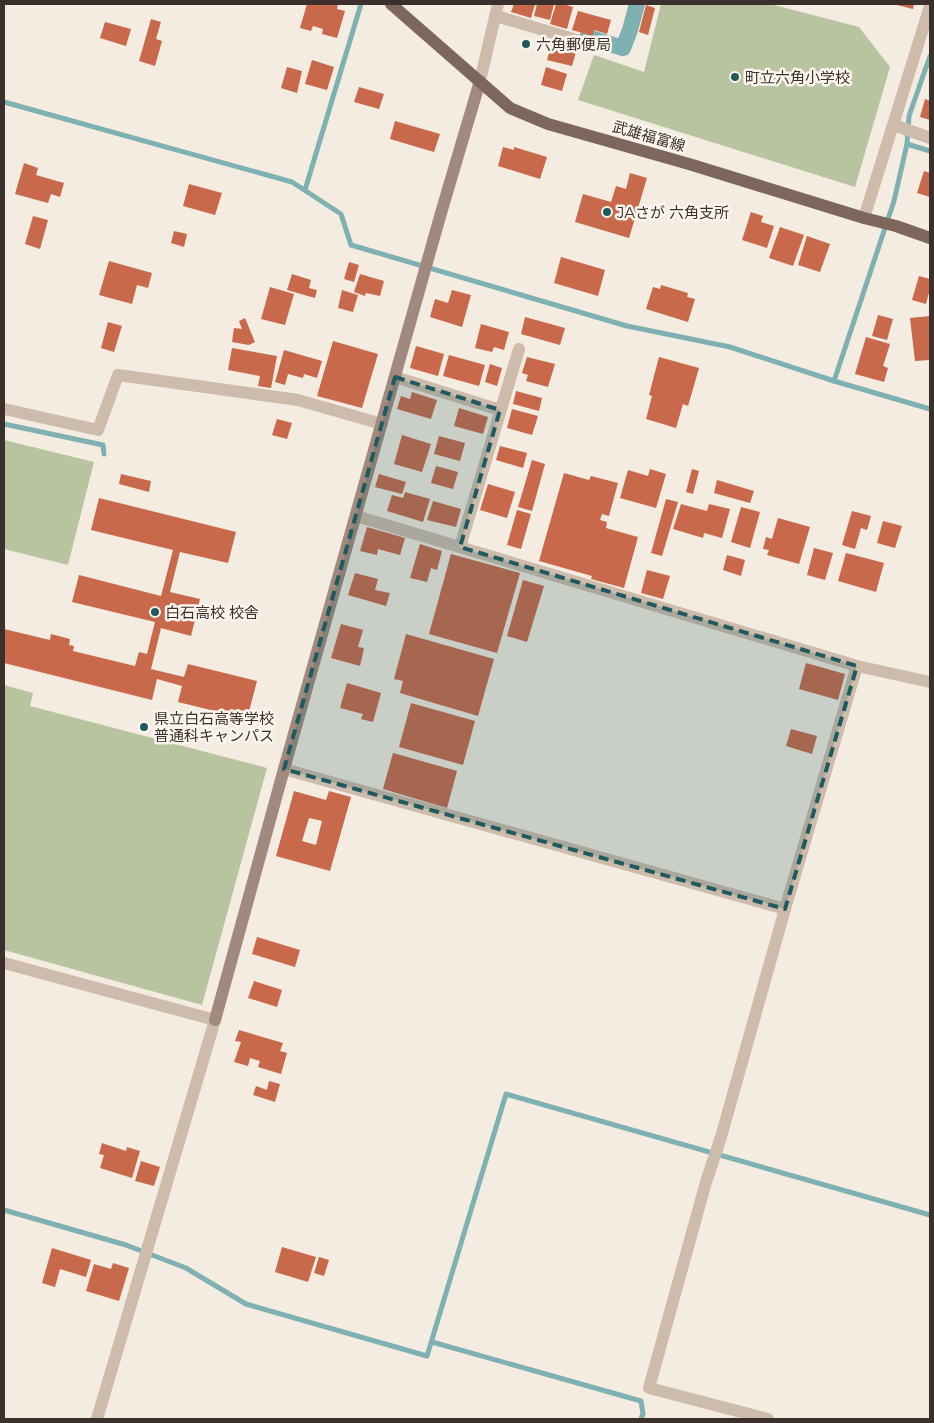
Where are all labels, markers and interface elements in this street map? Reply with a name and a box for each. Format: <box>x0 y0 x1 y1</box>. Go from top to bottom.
place label: 六角郵便局 <box>536 35 611 54</box>
marker: 六角郵便局 <box>520 38 532 50</box>
place label: 町立六角小学校 <box>745 68 850 87</box>
marker: 町立六角小学校 <box>729 71 741 83</box>
street label: 武雄福富線 <box>610 117 688 155</box>
place label: JAさが 六角支所 <box>616 203 729 222</box>
marker: JAさが 六角支所 <box>601 206 613 218</box>
place label: 白石高校 校舎 <box>165 603 259 622</box>
marker: 白石高校 校舎 <box>149 606 161 618</box>
place label: 県立白石高等学校 普通科キャンパス <box>154 709 274 745</box>
marker: 県立白石高等学校 普通科キャンパス <box>138 721 150 733</box>

